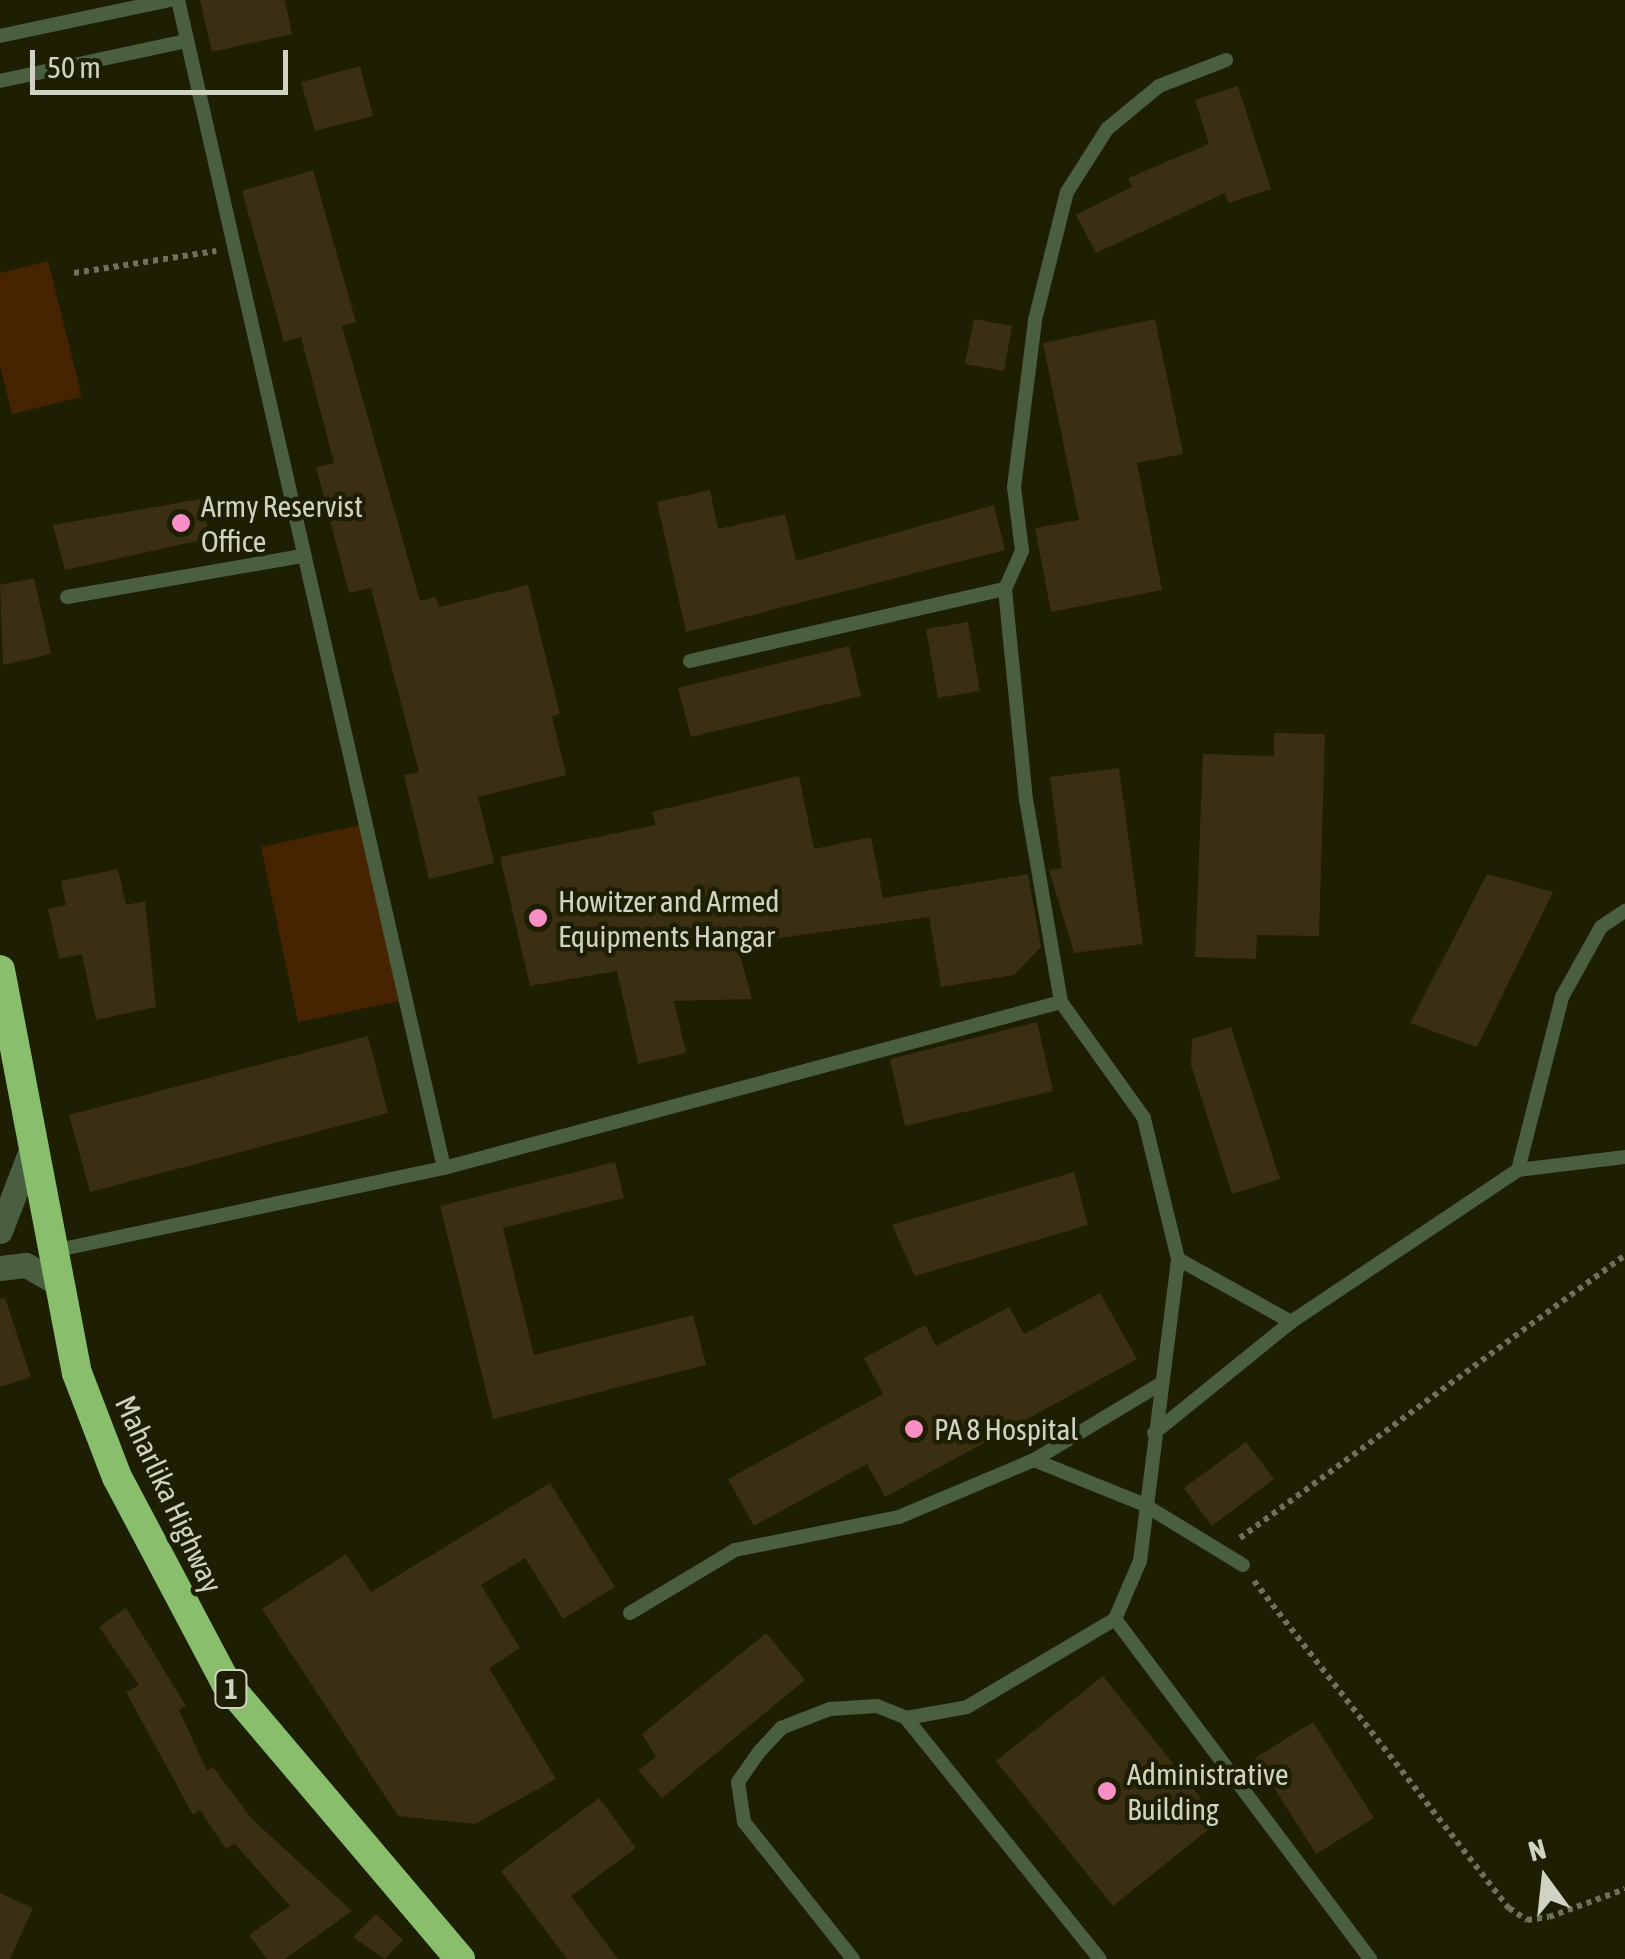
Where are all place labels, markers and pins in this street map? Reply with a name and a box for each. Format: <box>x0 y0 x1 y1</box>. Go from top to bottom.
place label: Army Reservist Office <box>201 488 363 558</box>
marker: Army Reservist Office <box>170 512 192 534</box>
place label: Howitzer and Armed Equipments Hangar <box>558 883 779 954</box>
marker: Howitzer and Armed Equipments Hangar <box>527 907 549 929</box>
place label: PA 8 Hospital <box>934 1411 1078 1447</box>
marker: PA 8 Hospital <box>903 1418 925 1440</box>
place label: Administrative Building <box>1127 1756 1289 1826</box>
marker: Administrative Building <box>1096 1780 1118 1802</box>

